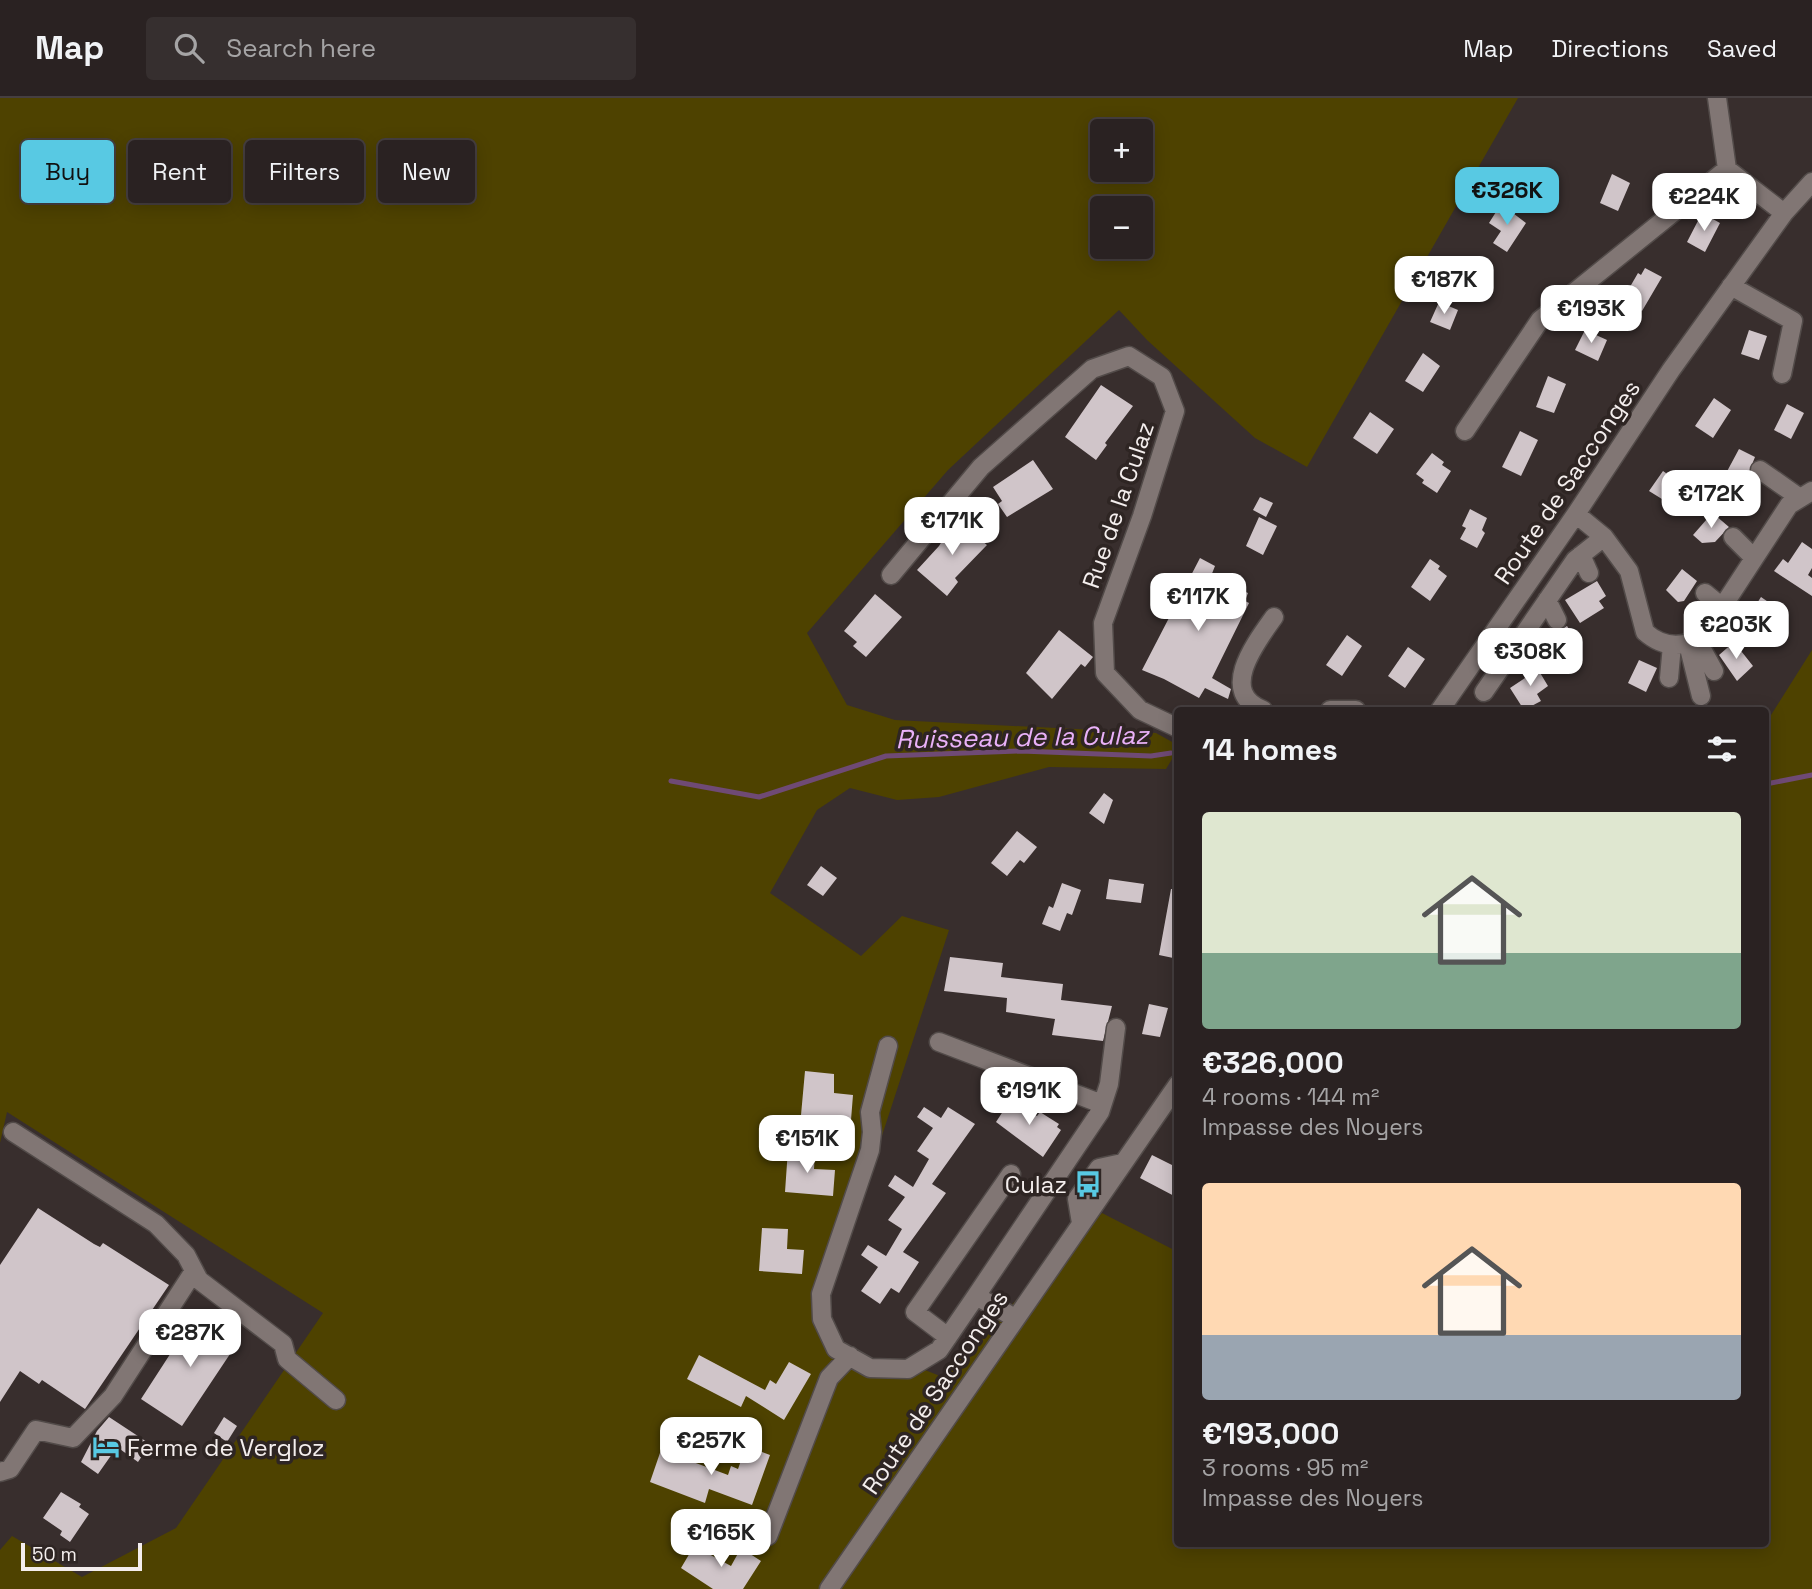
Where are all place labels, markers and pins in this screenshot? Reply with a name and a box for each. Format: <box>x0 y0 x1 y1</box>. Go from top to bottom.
pin: €326K <box>1458 167 1556 227</box>
pin: €224K <box>1655 174 1753 233</box>
pin: €187K <box>1395 256 1493 316</box>
pin: €193K <box>1542 286 1640 345</box>
pin: €172K <box>1662 470 1760 530</box>
pin: €171K <box>903 498 1001 557</box>
pin: €117K <box>1149 574 1247 633</box>
pin: €203K <box>1687 602 1785 661</box>
pin: €308K <box>1481 628 1579 688</box>
pin: €191K <box>980 1068 1078 1127</box>
pin: €151K <box>758 1116 856 1175</box>
place label: Culaz <box>1005 1169 1067 1200</box>
bus stop icon: Culaz <box>1073 1169 1103 1199</box>
pin: €287K <box>141 1310 239 1369</box>
pin: €257K <box>662 1418 760 1477</box>
hotel icon: Ferme de Vergloz <box>91 1432 121 1462</box>
place label: Ferme de Vergloz <box>127 1432 325 1463</box>
pin: €165K <box>672 1510 770 1569</box>

